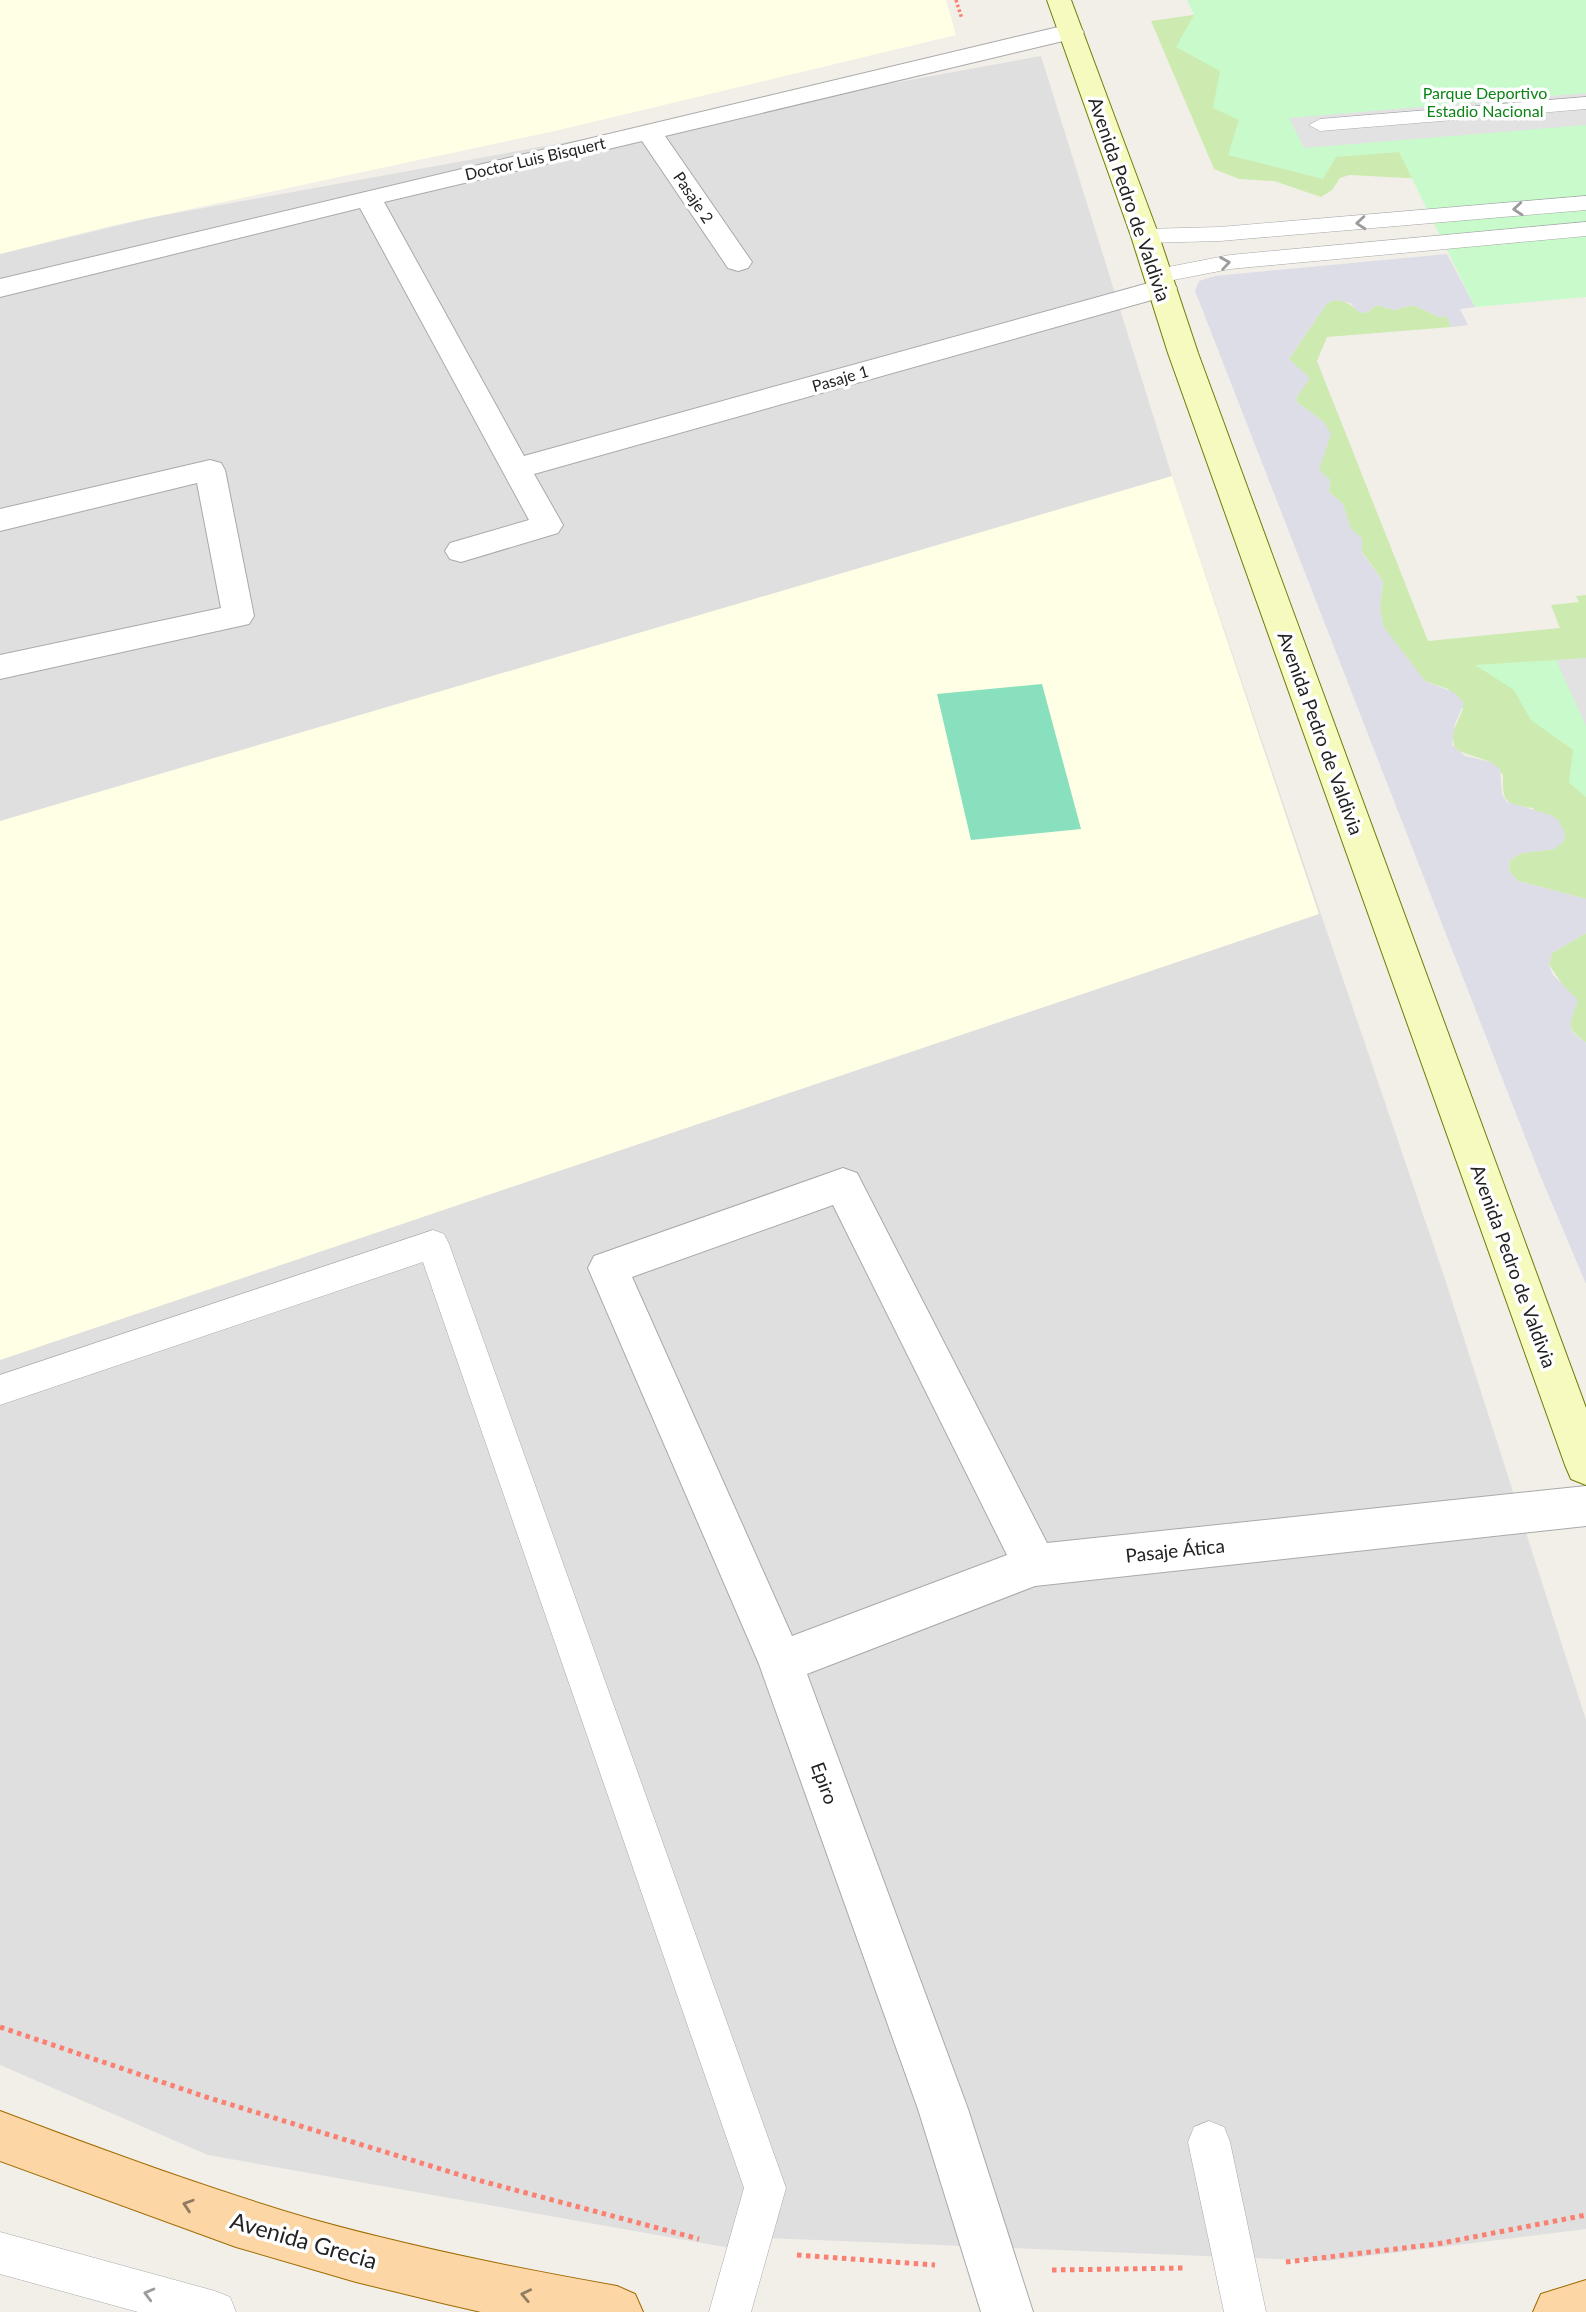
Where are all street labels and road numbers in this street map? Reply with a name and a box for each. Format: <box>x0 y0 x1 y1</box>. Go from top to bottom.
street label: Avenida Pedro de Valdivia <box>1084 94 1176 304</box>
street label: Doctor Luis Bisquert <box>463 133 607 183</box>
street label: Pasaje 2 <box>670 168 718 226</box>
street label: Pasaje 1 <box>810 361 870 395</box>
street label: Avenida Pedro de Valdivia <box>1273 628 1369 838</box>
street label: Avenida Pedro de Valdivia <box>1466 1161 1562 1371</box>
street label: Pasaje Ática <box>1124 1533 1226 1567</box>
street label: Epiro <box>807 1759 843 1807</box>
street label: Avenida Grecia <box>227 2206 381 2274</box>

